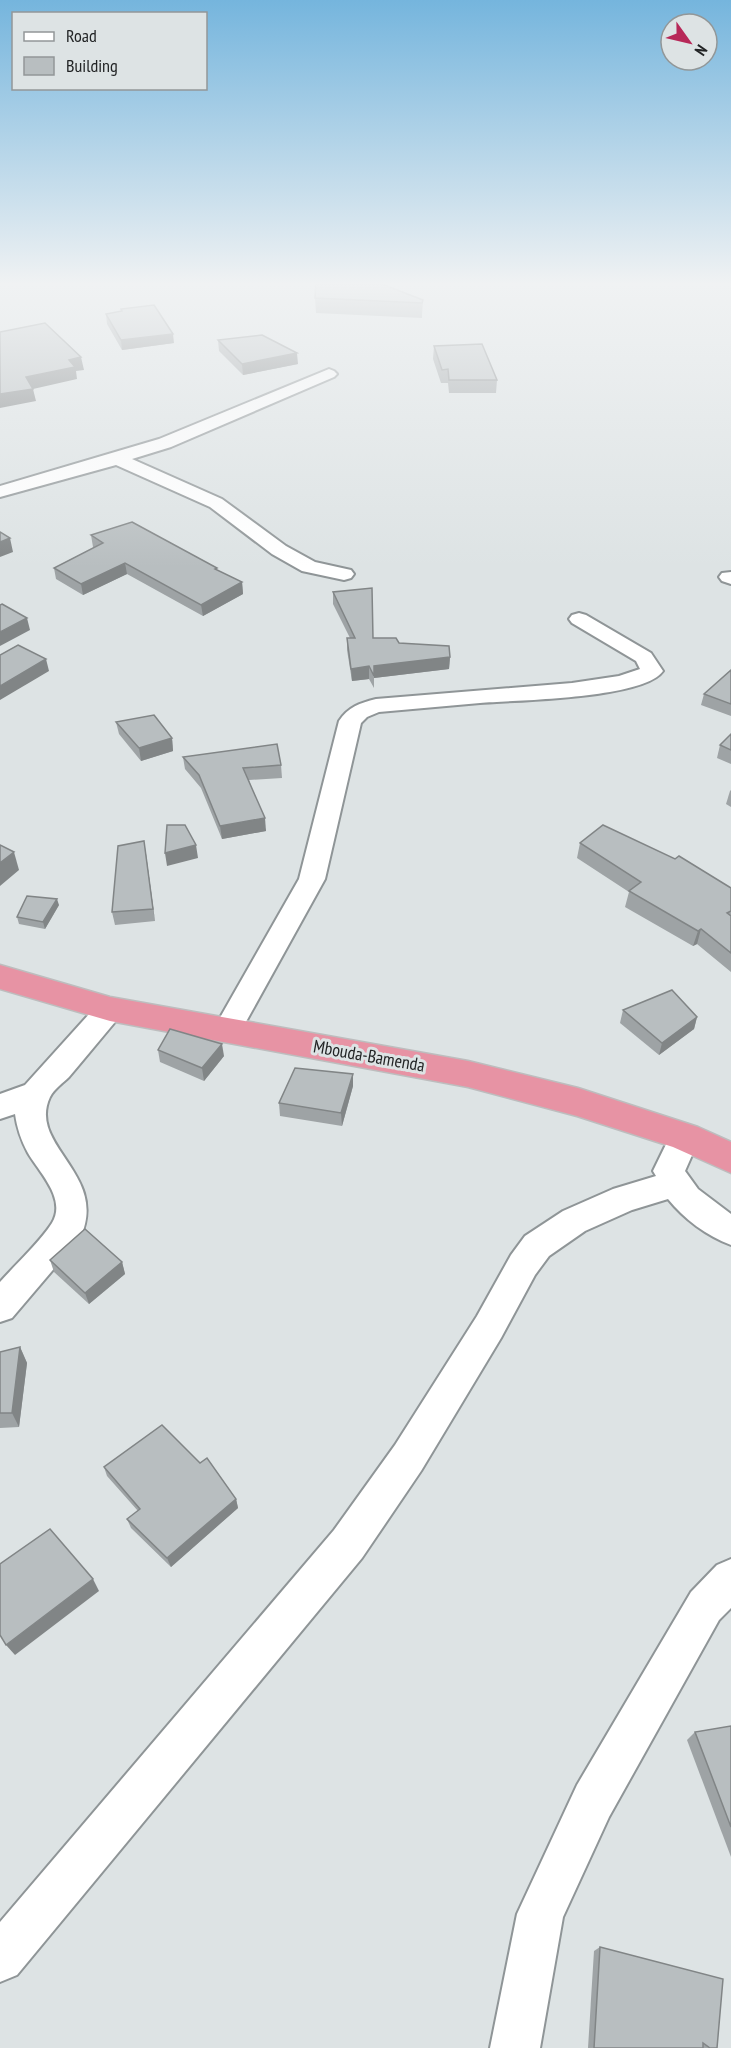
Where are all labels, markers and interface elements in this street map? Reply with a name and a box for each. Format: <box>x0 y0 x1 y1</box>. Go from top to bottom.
legend <box>12 12 207 90</box>
north arrow <box>659 12 719 72</box>
text: Road <box>66 24 97 47</box>
text: N <box>691 41 712 60</box>
text: Building <box>66 54 118 77</box>
street label: Mbouda-Bamenda <box>312 1034 427 1077</box>

